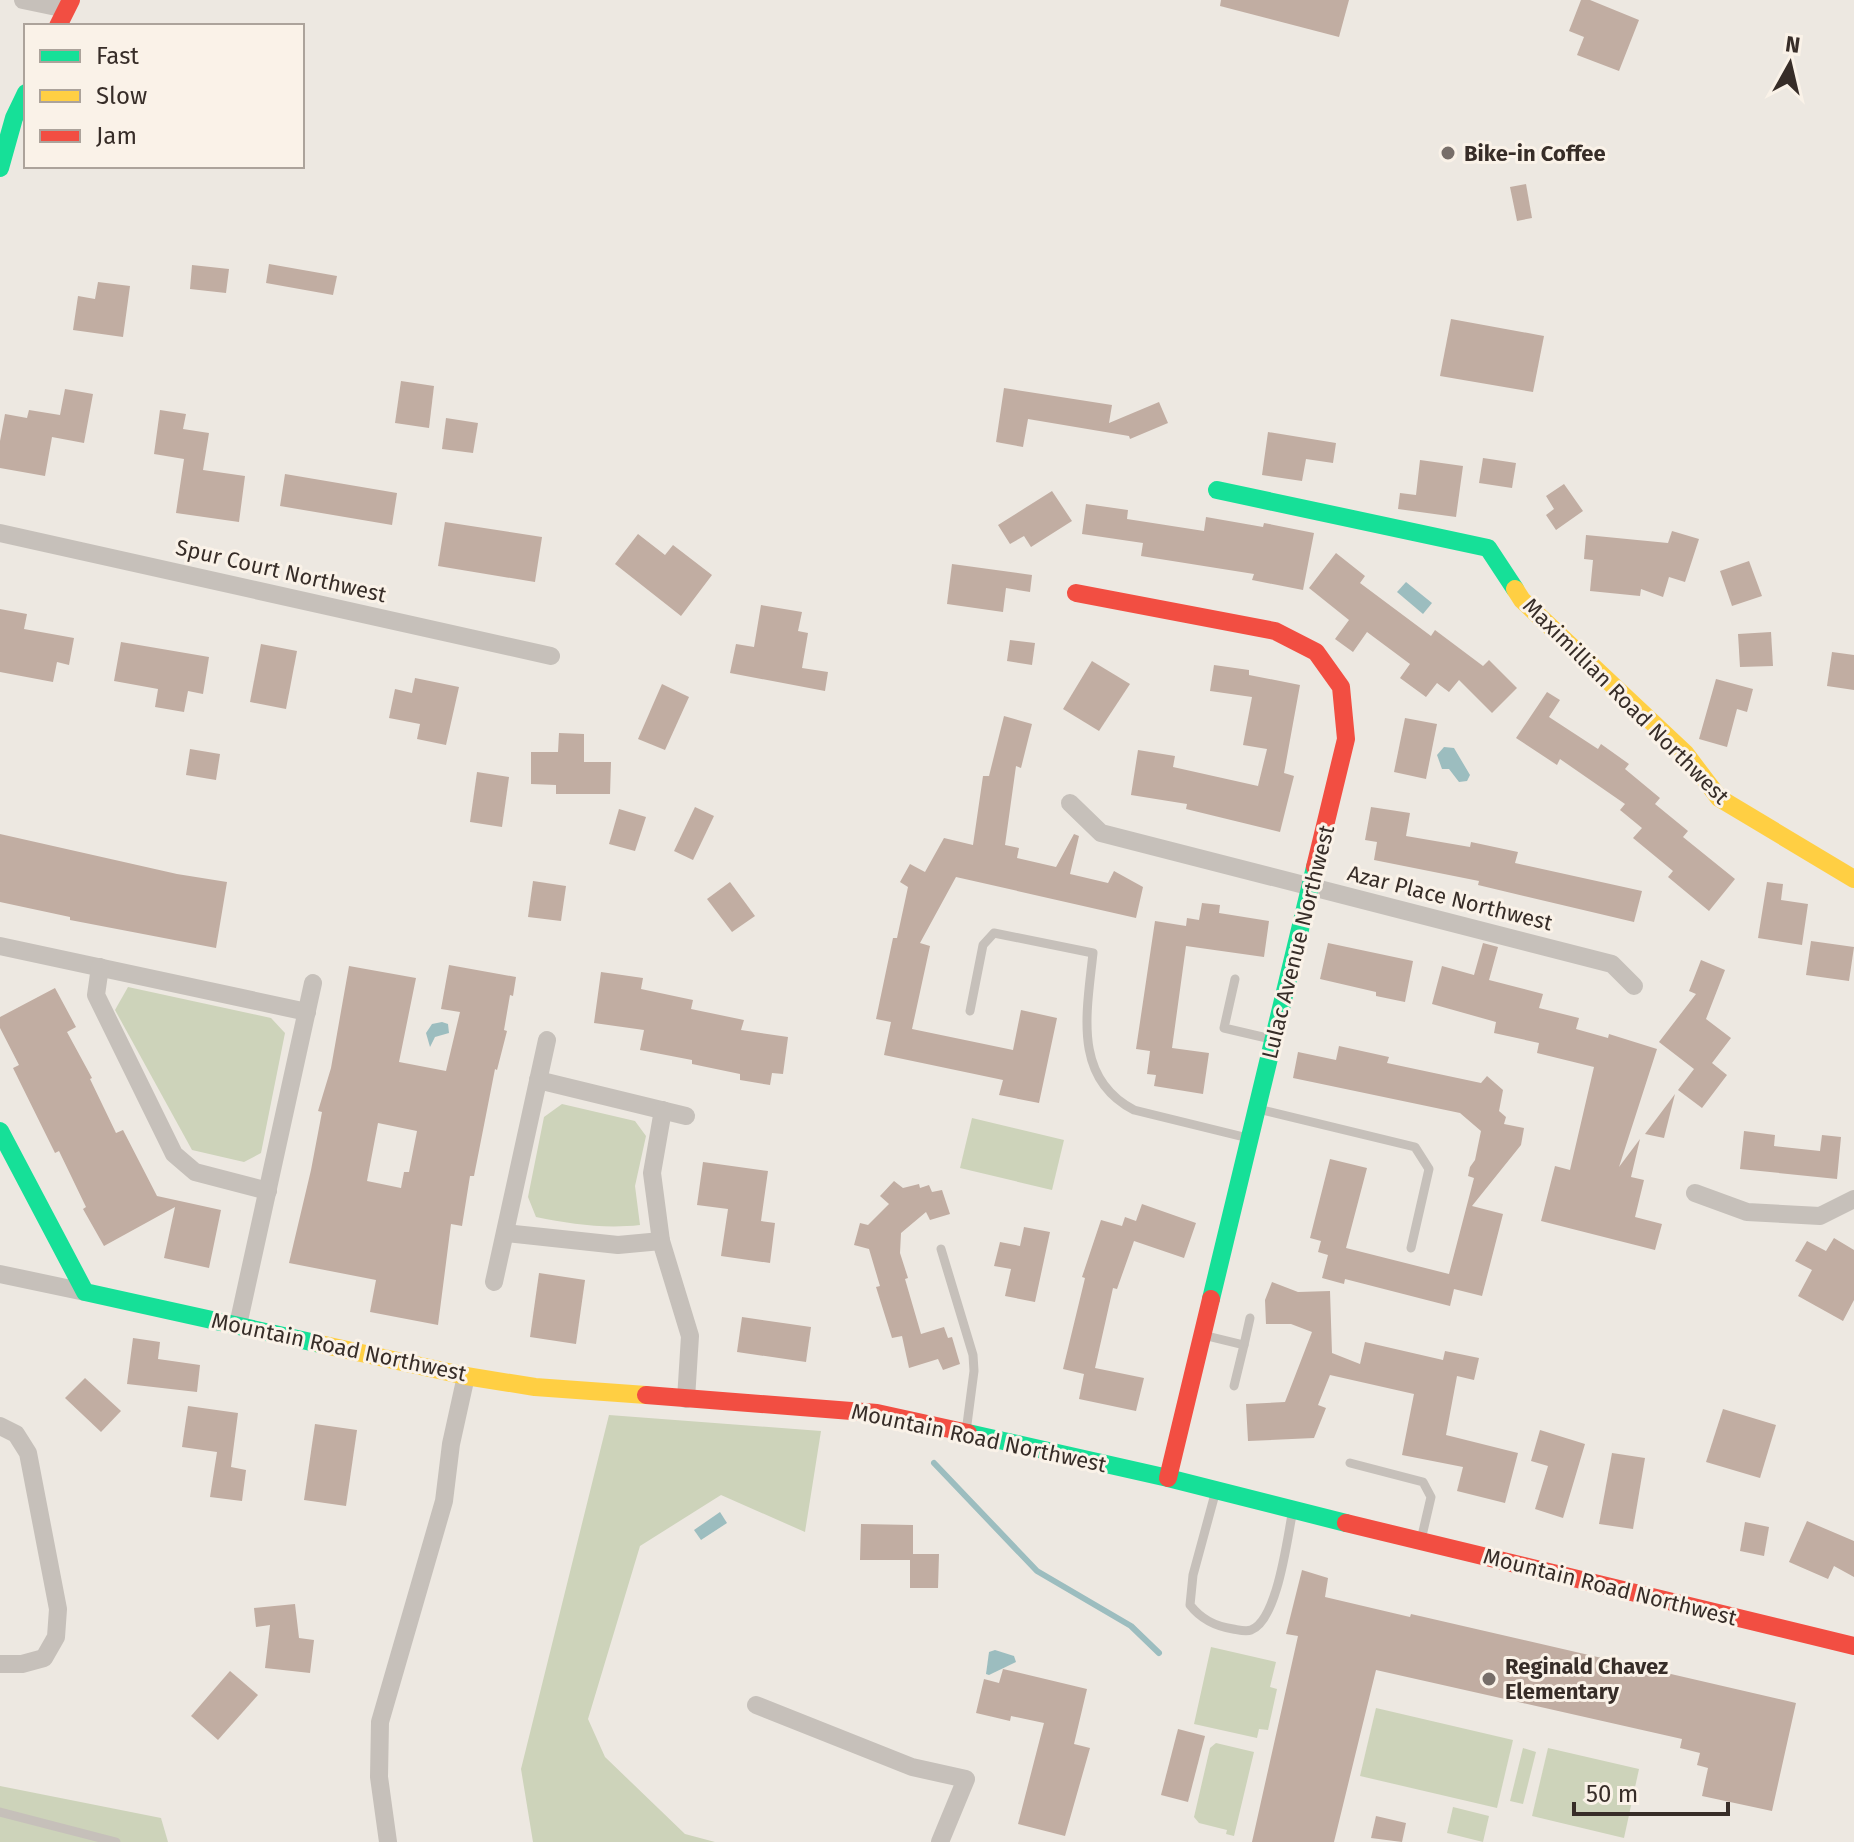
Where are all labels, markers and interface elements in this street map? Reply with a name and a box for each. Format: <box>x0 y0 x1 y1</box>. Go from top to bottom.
legend <box>24 24 304 168</box>
north arrow <box>1750 24 1830 104</box>
text: N <box>1784 30 1802 59</box>
text: Fast <box>96 42 139 70</box>
text: Slow <box>96 82 147 110</box>
text: Jam <box>96 122 137 150</box>
place label: Bike-in Coffee <box>1464 140 1606 167</box>
marker: Bike-in Coffee <box>1439 144 1457 162</box>
street label: Spur Court Northwest <box>173 534 389 608</box>
street label: Maximillian Road Northwest <box>1517 592 1735 810</box>
street label: Lulac Avenue Northwest <box>1256 822 1340 1062</box>
street label: Azar Place Northwest <box>1345 859 1555 937</box>
street label: Mountain Road Northwest <box>209 1307 469 1387</box>
street label: Mountain Road Northwest <box>849 1398 1109 1478</box>
street label: Mountain Road Northwest <box>1481 1542 1739 1632</box>
place label: Reginald Chavez Elementary <box>1505 1653 1668 1705</box>
marker: Reginald Chavez Elementary <box>1480 1670 1498 1688</box>
scale bar <box>1574 1766 1728 1816</box>
text: 50 m <box>1586 1780 1638 1808</box>

